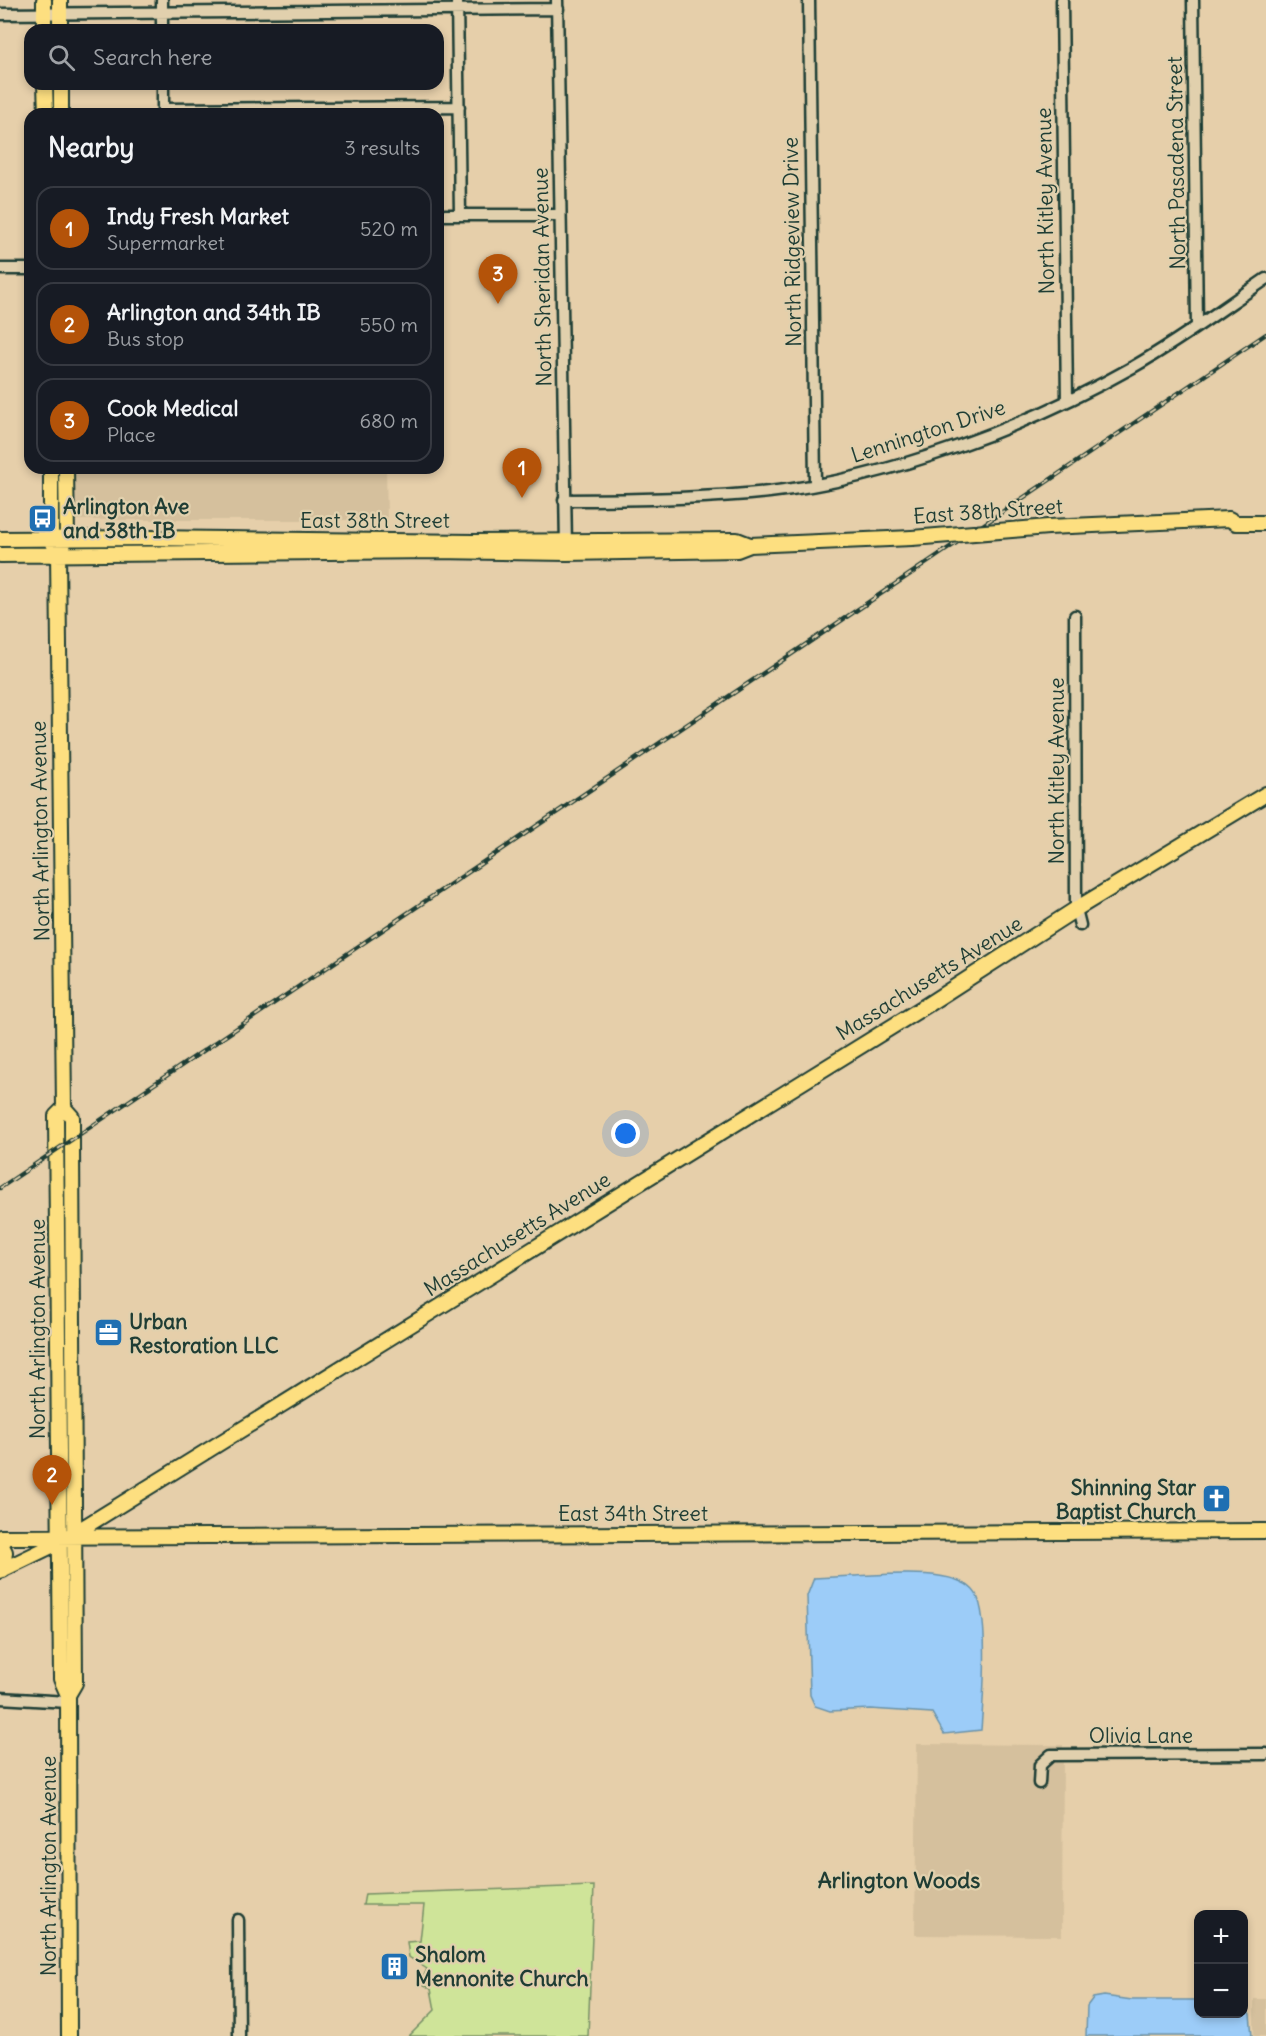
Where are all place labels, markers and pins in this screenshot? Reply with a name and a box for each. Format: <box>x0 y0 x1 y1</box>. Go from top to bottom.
pin: 3 <box>478 254 518 304</box>
pin: 1 <box>502 448 542 498</box>
place label: Arlington Ave and 38th IB <box>63 493 189 544</box>
bus stop icon: Arlington Ave and 38th IB <box>26 502 58 534</box>
place label: Urban Restoration LLC <box>129 1308 279 1359</box>
office icon: Urban Restoration LLC <box>92 1317 124 1349</box>
pin: 2 <box>32 1456 72 1505</box>
place label: Shinning Star Baptist Church <box>1056 1474 1196 1525</box>
church icon: Shinning Star Baptist Church <box>1201 1483 1233 1515</box>
place label: Shalom Mennonite Church <box>415 1941 589 1992</box>
building icon: Shalom Mennonite Church <box>378 1950 410 1982</box>

